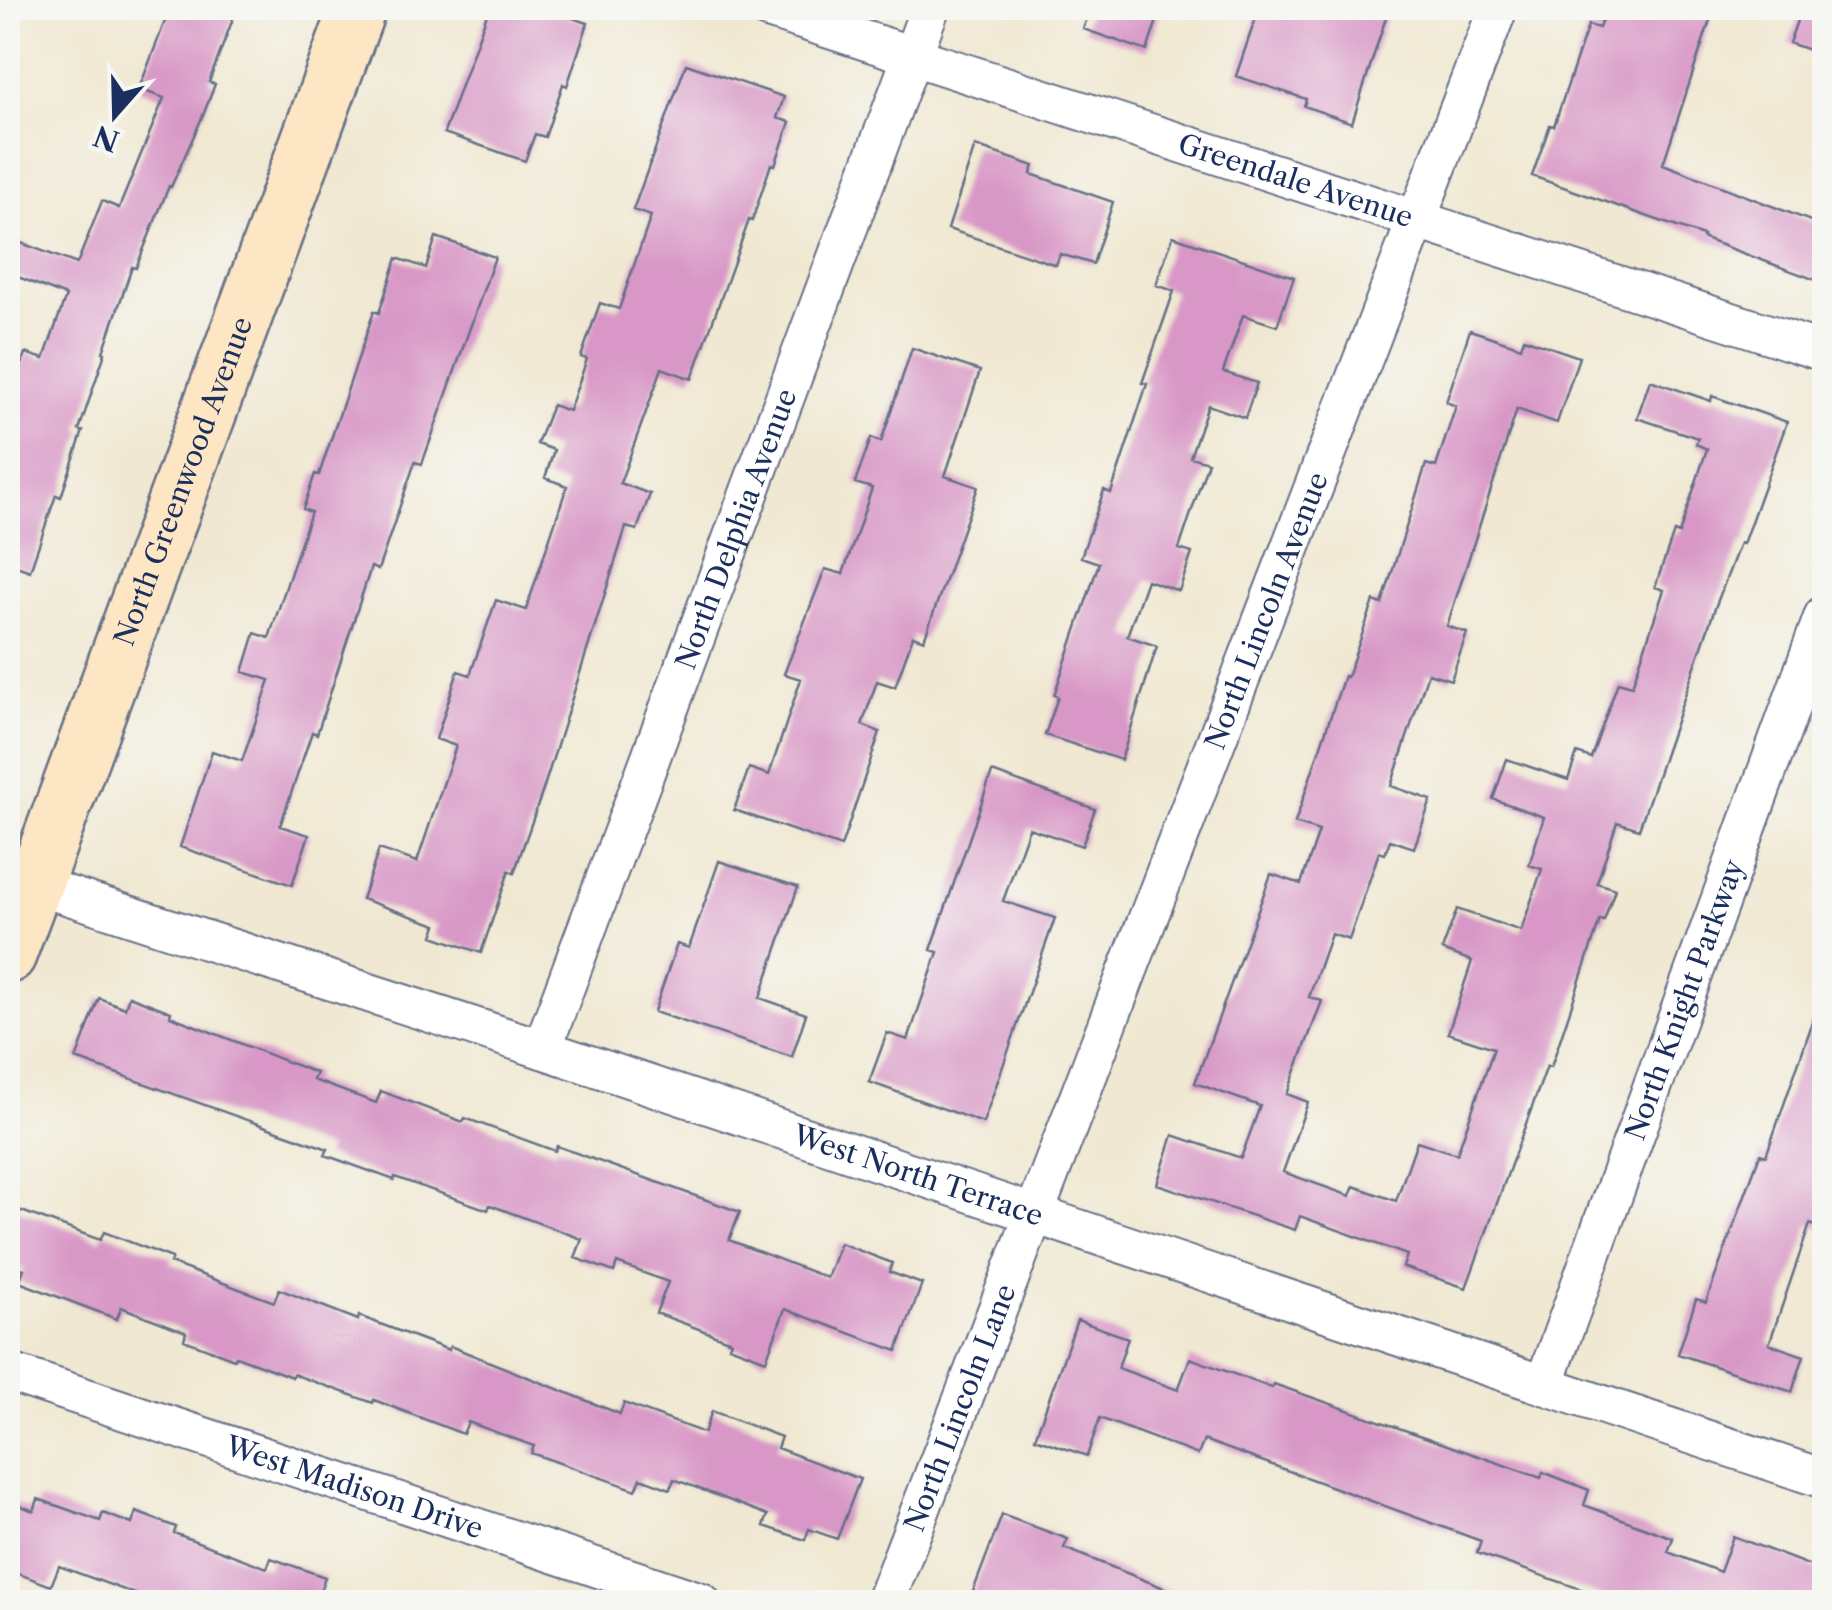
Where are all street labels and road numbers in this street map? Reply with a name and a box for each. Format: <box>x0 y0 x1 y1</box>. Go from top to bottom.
street label: Greendale Avenue <box>1174 126 1417 234</box>
street label: North Greenwood Avenue <box>107 312 259 651</box>
street label: North Delphia Avenue <box>668 384 804 674</box>
street label: North Lincoln Avenue <box>1198 467 1335 754</box>
street label: North Knight Parkway <box>1618 854 1751 1145</box>
street label: West North Terrace <box>788 1117 1047 1233</box>
street label: North Lincoln Lane <box>897 1279 1023 1536</box>
street label: West Madison Drive <box>220 1428 487 1545</box>

